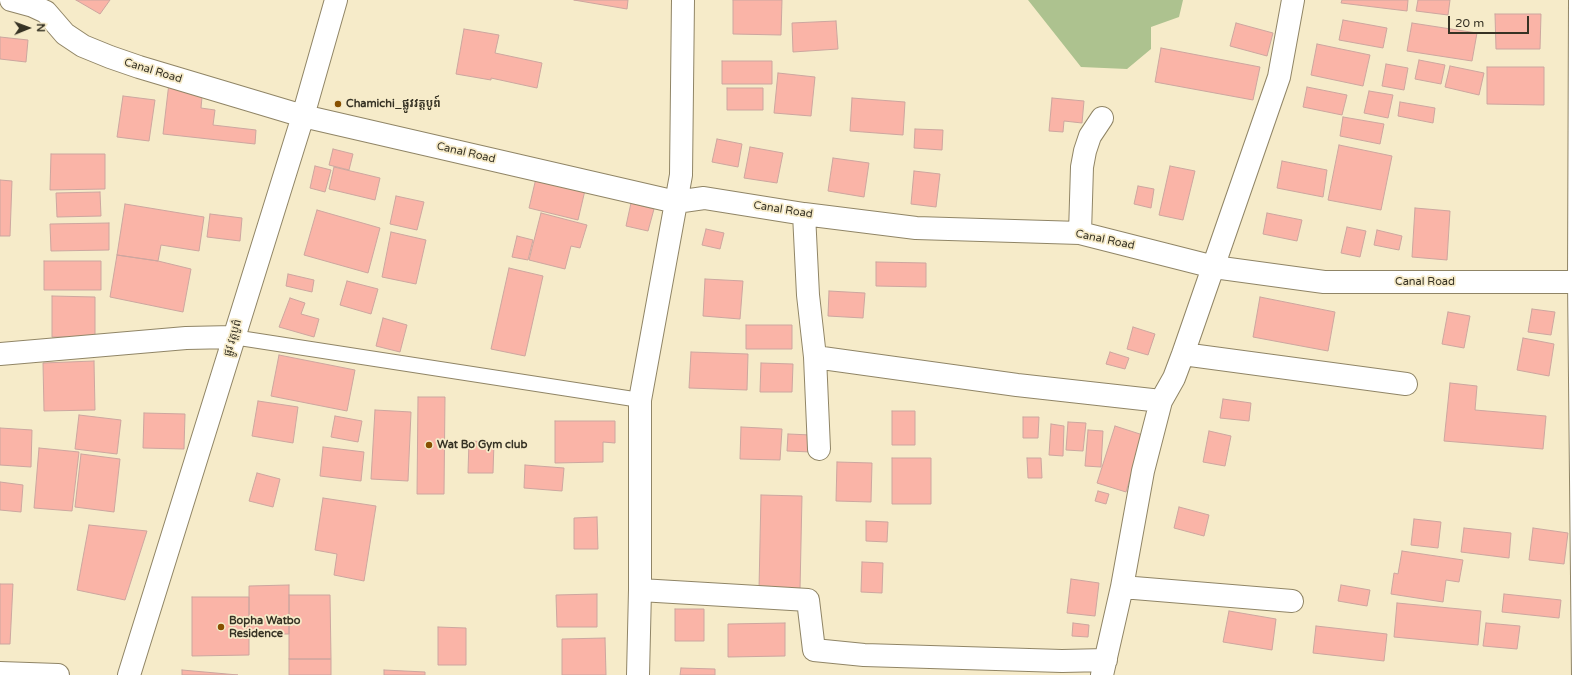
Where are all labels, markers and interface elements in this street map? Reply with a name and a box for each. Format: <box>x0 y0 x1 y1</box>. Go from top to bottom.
north arrow <box>8 8 48 48</box>
scale bar <box>1450 8 1531 34</box>
text: 20 m <box>1455 16 1484 30</box>
text: N <box>34 23 47 32</box>
street label: Canal Road <box>122 56 184 86</box>
place label: Chamichi_ផ្លូវវត្តបូព៍ <box>346 97 441 111</box>
marker: Chamichi_ផ្លូវវត្តបូព៍ <box>333 99 343 109</box>
street label: Canal Road <box>435 140 497 166</box>
street label: Canal Road <box>752 199 814 221</box>
street label: Canal Road <box>1074 227 1136 253</box>
street label: Canal Road <box>1395 275 1455 289</box>
street label: ផ្លូវ វត្តបូព៌ <box>221 318 245 358</box>
place label: Wat Bo Gym club <box>437 438 527 452</box>
marker: Wat Bo Gym club <box>424 440 434 450</box>
place label: Bopha Watbo Residence <box>229 614 300 640</box>
marker: Bopha Watbo Residence <box>216 622 226 632</box>

